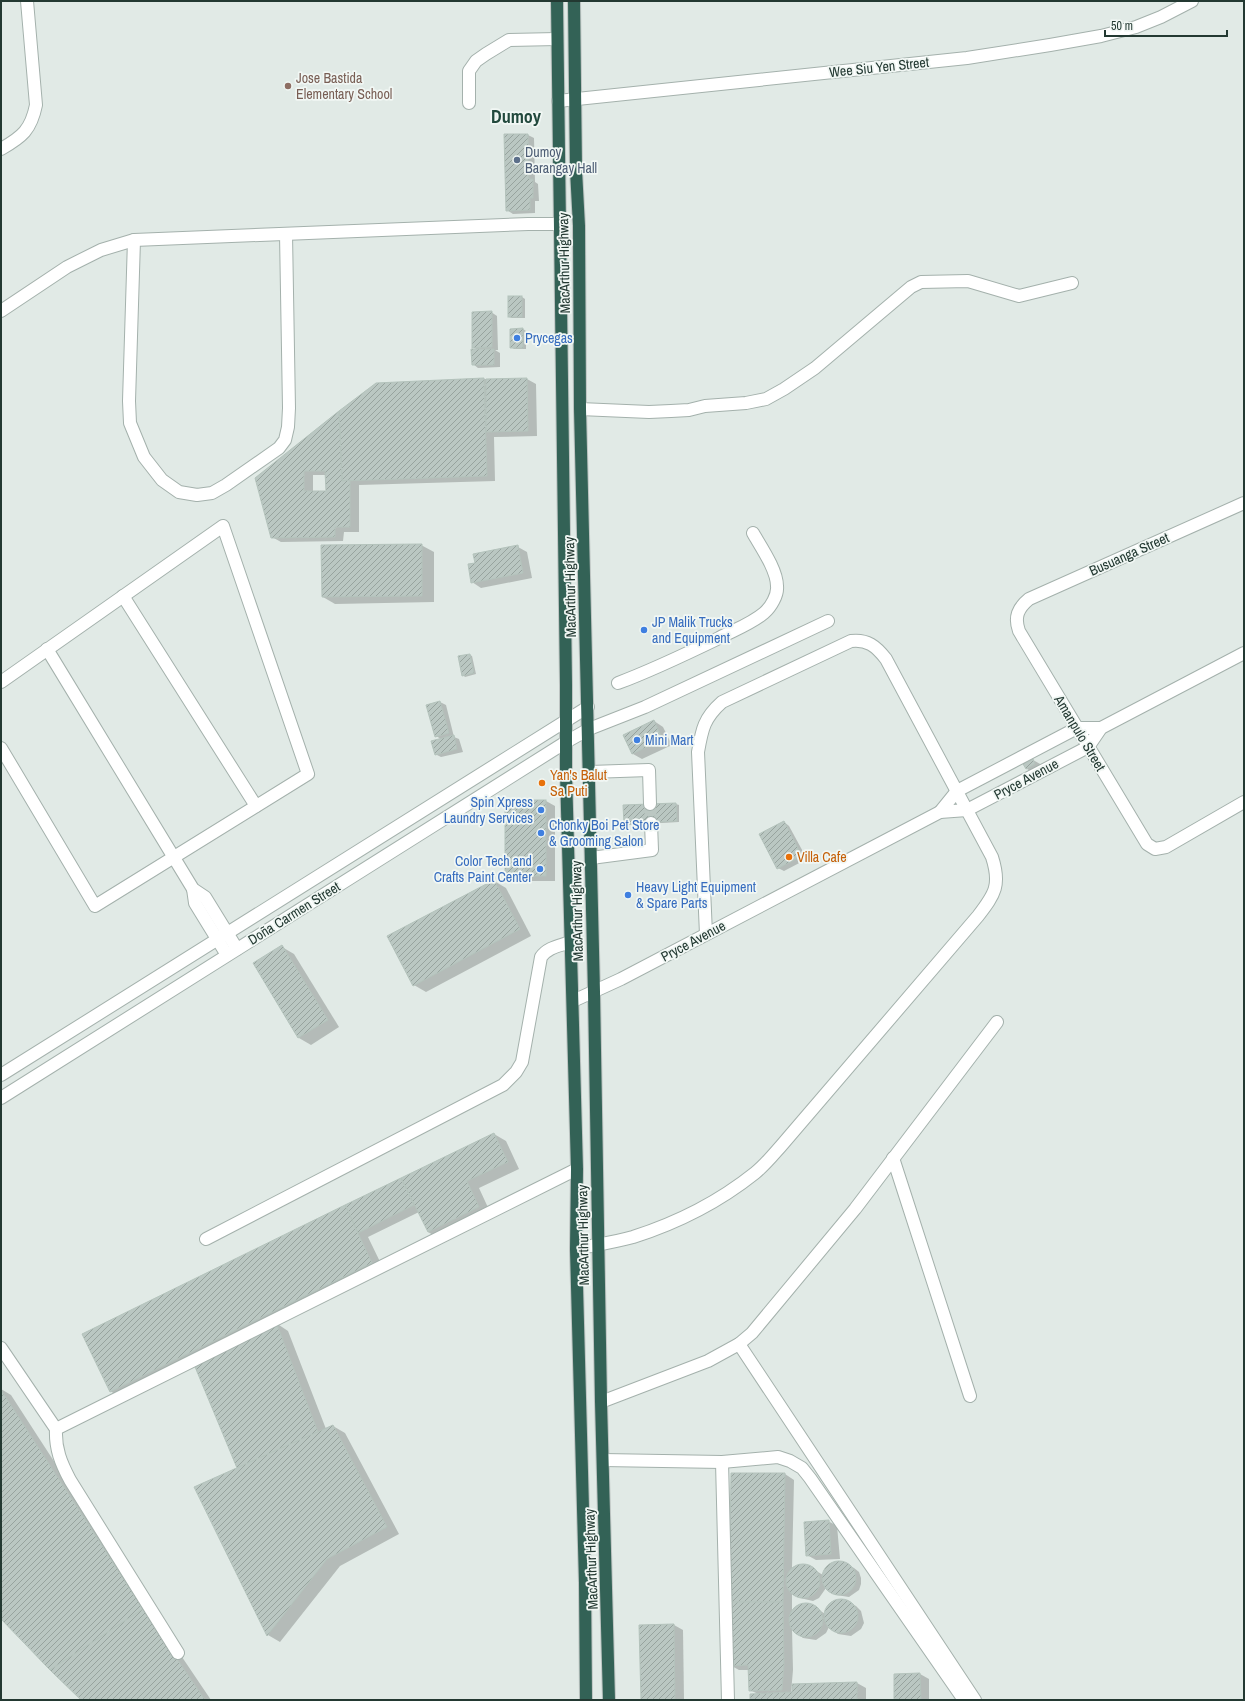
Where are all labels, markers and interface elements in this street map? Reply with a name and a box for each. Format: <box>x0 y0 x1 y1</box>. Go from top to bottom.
scale bar <box>1105 12 1227 38</box>
text: 50 m <box>1111 18 1133 34</box>
street label: Wee Siu Yen Street <box>828 53 930 81</box>
place label: Jose Bastida Elementary School <box>296 69 392 103</box>
marker: Jose Bastida Elementary School <box>283 81 293 91</box>
district label: Dumoy <box>491 104 542 129</box>
place label: Dumoy Barangay Hall <box>525 143 597 177</box>
marker: Dumoy Barangay Hall <box>512 155 522 165</box>
street label: MacArthur Highway <box>554 212 574 314</box>
place label: Prycegas <box>525 329 573 347</box>
marker: Prycegas <box>512 333 522 343</box>
street label: Busuanga Street <box>1086 528 1172 580</box>
street label: MacArthur Highway <box>560 536 580 638</box>
place label: JP Malik Trucks and Equipment <box>652 613 733 647</box>
marker: JP Malik Trucks and Equipment <box>639 625 649 635</box>
street label: Amanpulo Street <box>1050 691 1110 774</box>
place label: Mini Mart <box>645 731 693 749</box>
marker: Mini Mart <box>632 735 642 745</box>
street label: Pryce Avenue <box>991 754 1061 804</box>
place label: Yan's Balut Sa Puti <box>550 766 607 800</box>
marker: Yan's Balut Sa Puti <box>537 778 547 788</box>
place label: Spin Xpress Laundry Services <box>444 793 533 827</box>
marker: Spin Xpress Laundry Services <box>536 805 546 815</box>
place label: Chonky Boi Pet Store & Grooming Salon <box>549 816 659 850</box>
marker: Chonky Boi Pet Store & Grooming Salon <box>536 828 546 838</box>
place label: Villa Cafe <box>797 848 847 866</box>
place label: Color Tech and Crafts Paint Center <box>434 852 532 886</box>
marker: Villa Cafe <box>784 852 794 862</box>
street label: MacArthur Highway <box>567 860 587 962</box>
marker: Color Tech and Crafts Paint Center <box>535 864 545 874</box>
street label: Doña Carmen Street <box>245 877 343 949</box>
place label: Heavy Light Equipment & Spare Parts <box>636 878 756 912</box>
marker: Heavy Light Equipment & Spare Parts <box>623 890 633 900</box>
street label: Pryce Avenue <box>658 916 728 966</box>
street label: MacArthur Highway <box>573 1184 593 1286</box>
street label: MacArthur Highway <box>580 1508 602 1610</box>

